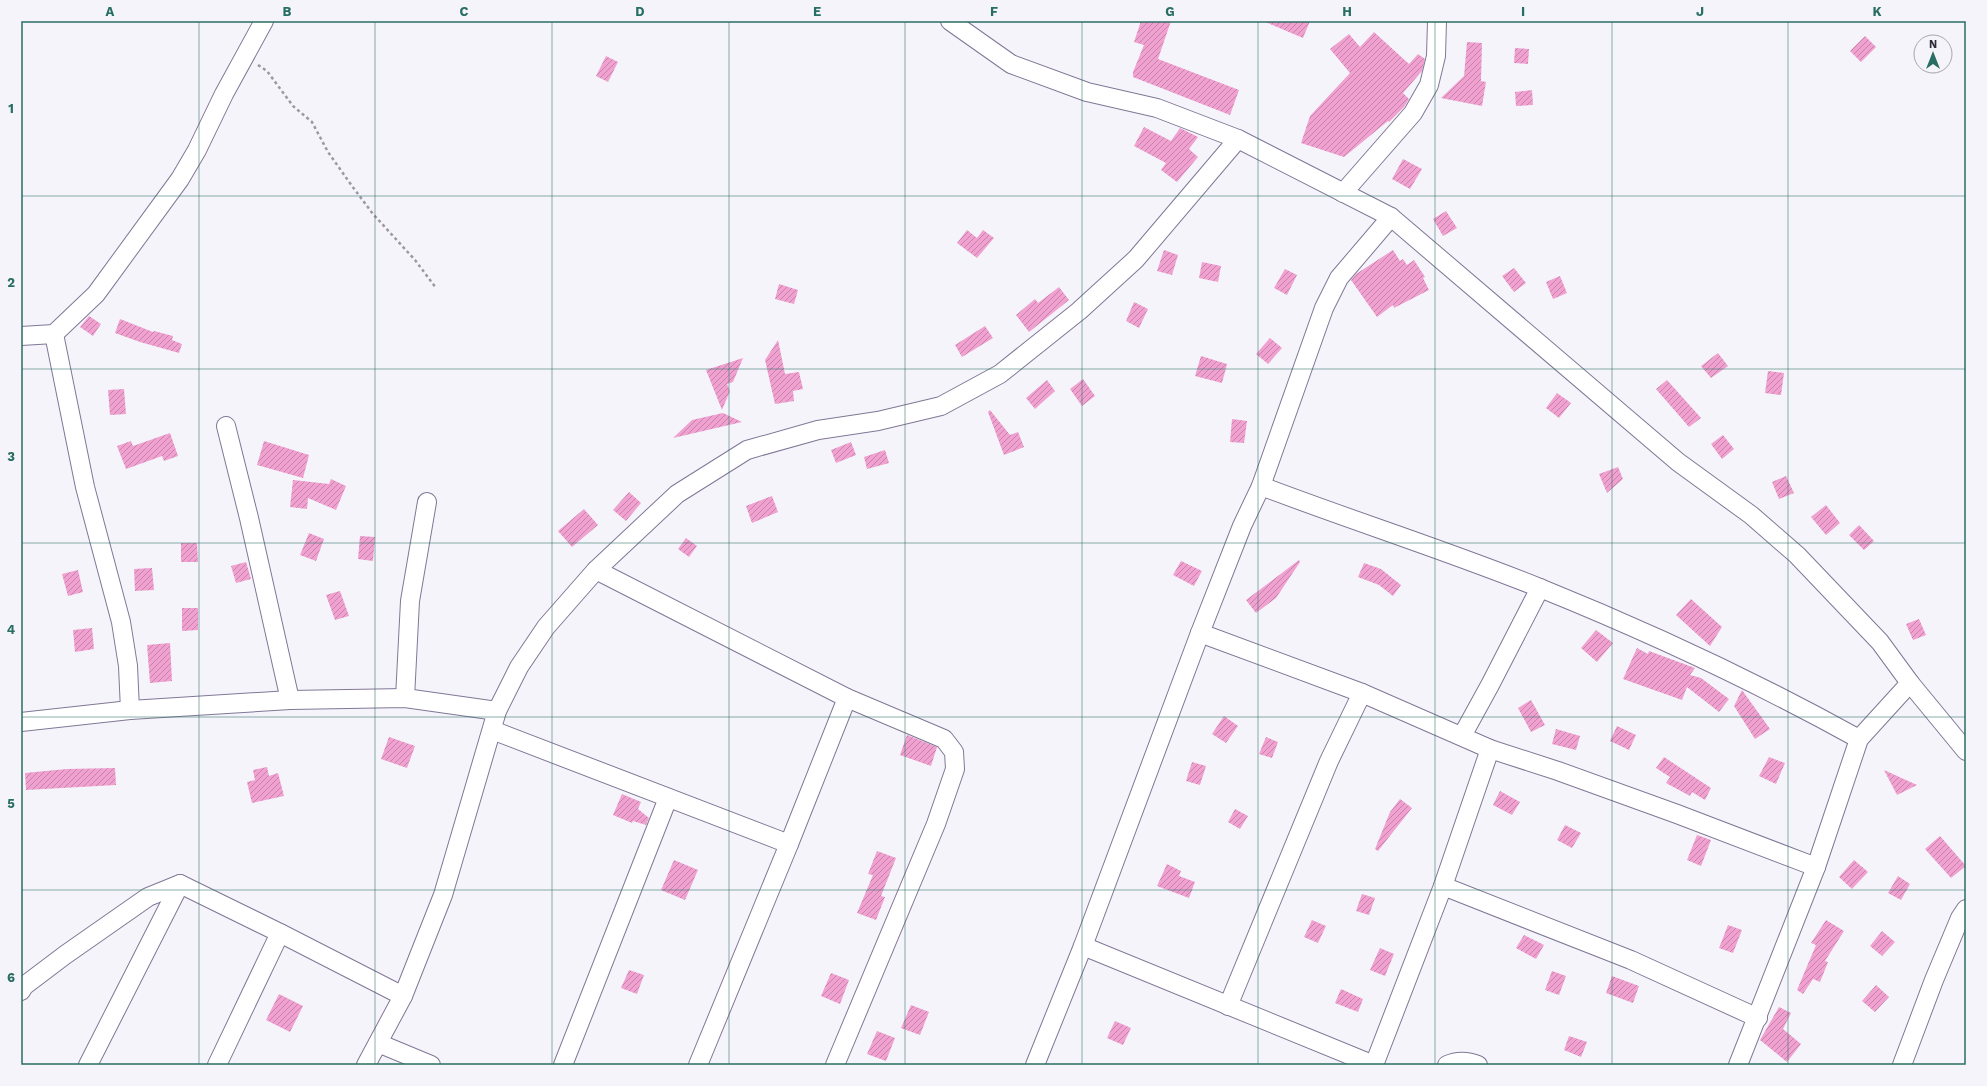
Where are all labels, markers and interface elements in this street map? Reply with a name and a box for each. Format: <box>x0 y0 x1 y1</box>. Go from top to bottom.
text: A <box>106 4 115 19</box>
text: B <box>283 4 292 19</box>
text: C <box>460 4 469 19</box>
text: D <box>635 4 645 19</box>
text: E <box>813 4 821 19</box>
text: F <box>990 4 998 19</box>
text: G <box>1165 4 1175 19</box>
text: H <box>1342 4 1352 19</box>
text: I <box>1521 4 1525 19</box>
text: J <box>1696 4 1704 19</box>
text: K <box>1872 4 1882 19</box>
north arrow <box>1913 34 1953 74</box>
text: N <box>1929 38 1937 51</box>
text: 1 <box>8 101 14 116</box>
text: 2 <box>7 275 15 290</box>
text: 3 <box>7 449 15 464</box>
text: 4 <box>7 622 16 637</box>
text: 5 <box>7 796 15 811</box>
text: 6 <box>7 970 15 985</box>

